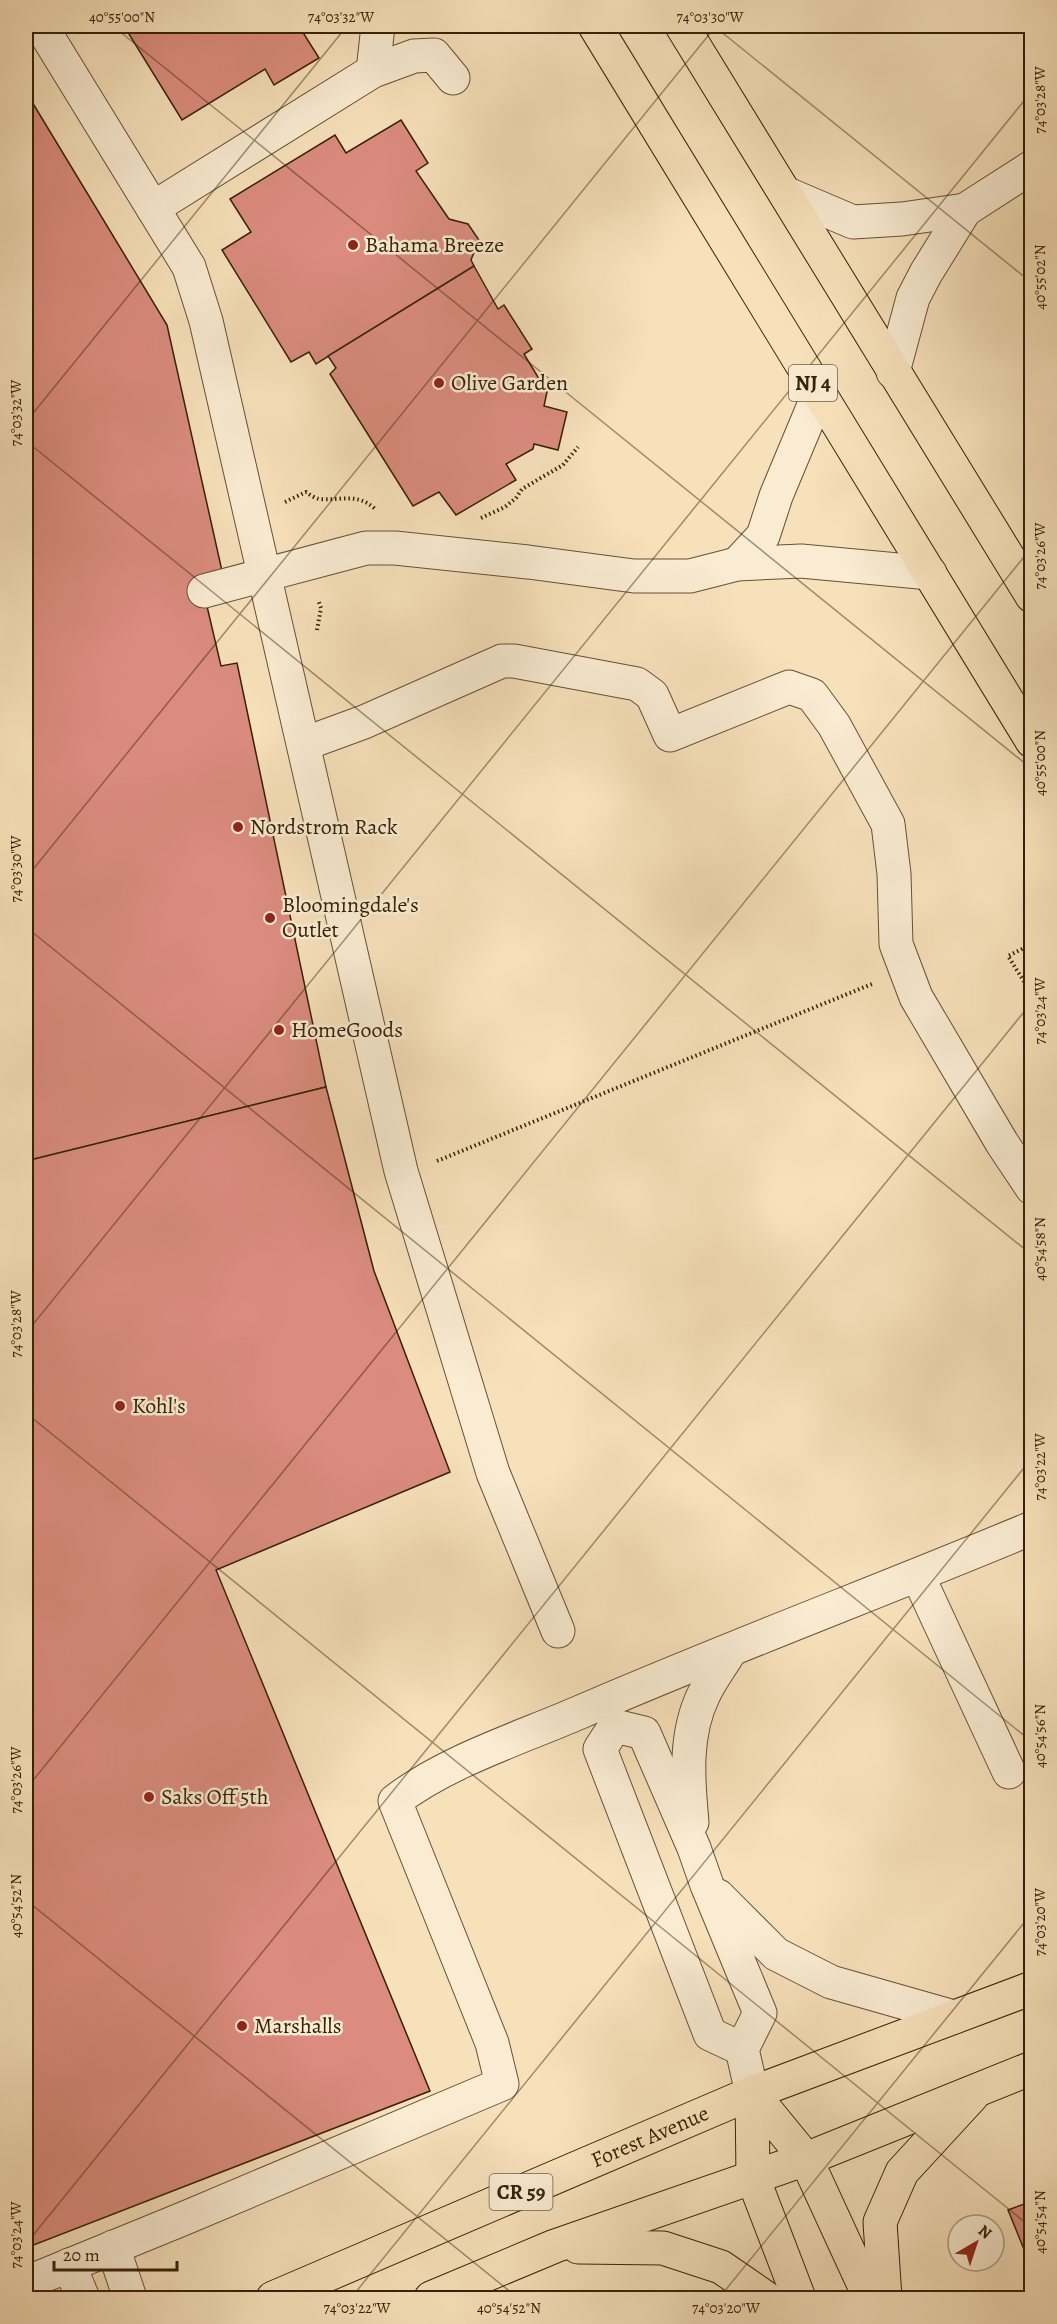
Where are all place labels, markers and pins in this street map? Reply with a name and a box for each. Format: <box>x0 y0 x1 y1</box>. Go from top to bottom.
place label: Bahama Breeze <box>365 230 504 260</box>
marker: Bahama Breeze <box>346 238 360 252</box>
place label: Olive Garden <box>451 368 568 398</box>
marker: Olive Garden <box>432 376 446 390</box>
place label: Nordstrom Rack <box>250 812 398 842</box>
marker: Nordstrom Rack <box>231 820 245 834</box>
place label: Bloomingdale's Outlet <box>282 890 419 945</box>
marker: Bloomingdale's Outlet <box>263 911 277 925</box>
place label: HomeGoods <box>291 1015 403 1045</box>
marker: HomeGoods <box>272 1023 286 1037</box>
place label: Kohl's <box>132 1391 186 1421</box>
marker: Kohl's <box>113 1399 127 1413</box>
place label: Saks Off 5th <box>161 1782 269 1812</box>
marker: Saks Off 5th <box>142 1790 156 1804</box>
place label: Marshalls <box>254 2011 342 2041</box>
marker: Marshalls <box>235 2019 249 2033</box>

